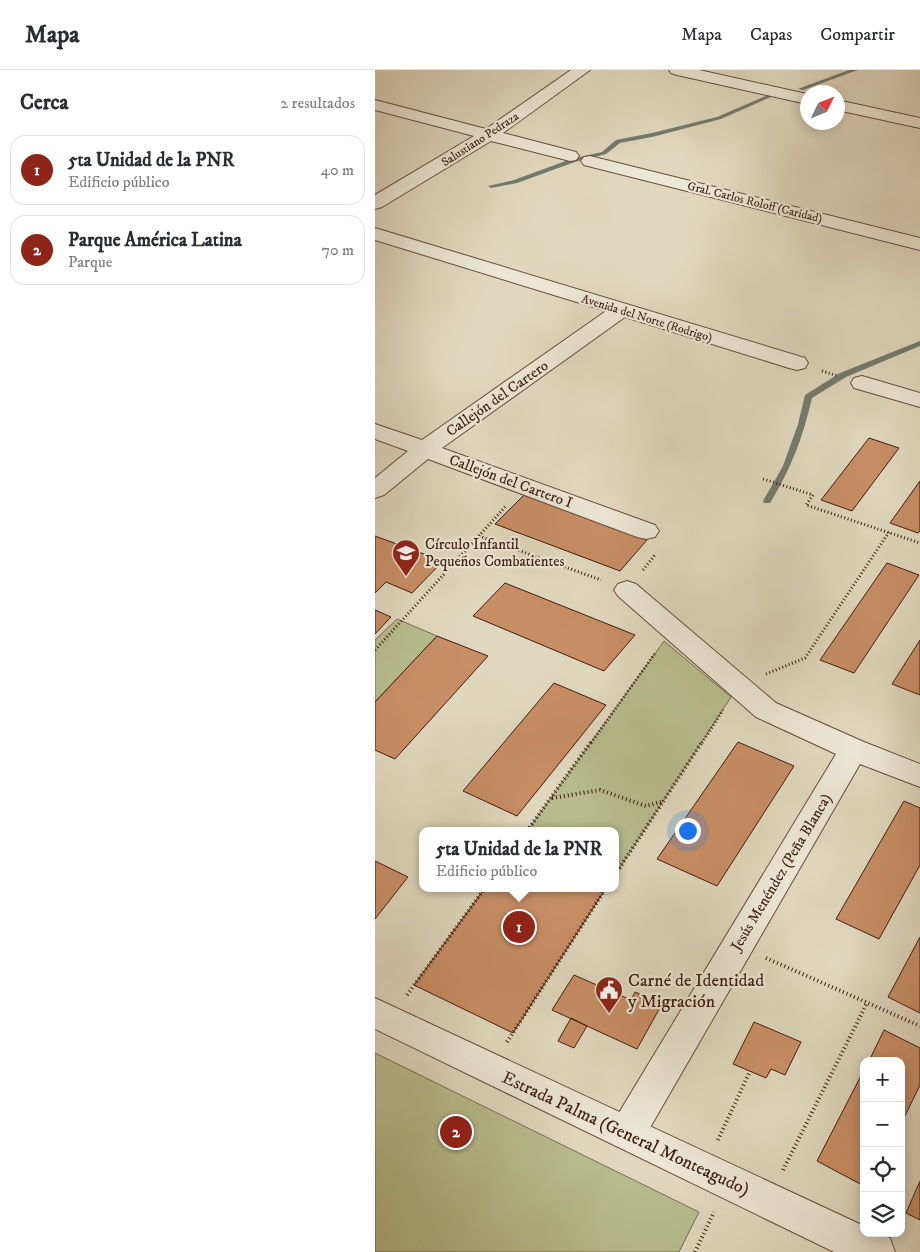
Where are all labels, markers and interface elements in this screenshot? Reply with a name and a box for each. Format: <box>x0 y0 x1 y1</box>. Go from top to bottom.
text: Mapa <box>25 20 79 50</box>
text: Mapa <box>681 24 722 46</box>
text: Capas <box>750 24 792 46</box>
text: Compartir <box>820 24 895 46</box>
north arrow <box>800 85 845 130</box>
text: Cerca <box>20 90 68 116</box>
text: 2 resultados <box>280 93 355 113</box>
street label: Salustiano Pedraza <box>439 108 522 170</box>
text: 5ta Unidad de la PNR <box>68 149 234 172</box>
text: 1 <box>34 160 40 180</box>
text: 40 m <box>321 160 354 180</box>
text: Edificio público <box>68 172 169 192</box>
street label: Gral. Carlos Roloff (Caridad) <box>686 178 824 227</box>
text: Parque América Latina <box>68 229 242 252</box>
text: 2 <box>33 240 41 260</box>
text: 70 m <box>322 240 354 260</box>
text: Parque <box>68 252 112 272</box>
street label: Avenida del Norte (Rodrigo) <box>580 291 714 346</box>
street label: Callejón del Cartero <box>442 356 552 441</box>
street label: Callejón del Cartero I <box>446 450 575 513</box>
place label: Círculo Infantil Pequeños Combatientes <box>425 535 564 571</box>
school or university icon: Círculo Infantil Pequeños Combatientes <box>391 538 421 577</box>
street label: Jesús Menéndez (Peña Blanca) <box>726 790 836 956</box>
your location <box>675 818 701 844</box>
popup <box>419 827 619 892</box>
text: 5ta Unidad de la PNR <box>436 838 602 861</box>
text: Edificio público <box>436 861 537 881</box>
pin: 1 <box>503 908 535 946</box>
place label: Carné de Identidad y Migración <box>628 970 764 1013</box>
public building icon: Carné de Identidad y Migración <box>594 975 624 1014</box>
map controls <box>860 1057 905 1237</box>
button: + <box>860 1057 905 1102</box>
street label: Estrada Palma (General Monteagudo) <box>498 1067 753 1201</box>
button: − <box>860 1102 905 1147</box>
pin: 2 <box>440 1113 472 1151</box>
button: locate <box>860 1147 905 1192</box>
button: layers <box>860 1192 905 1237</box>

